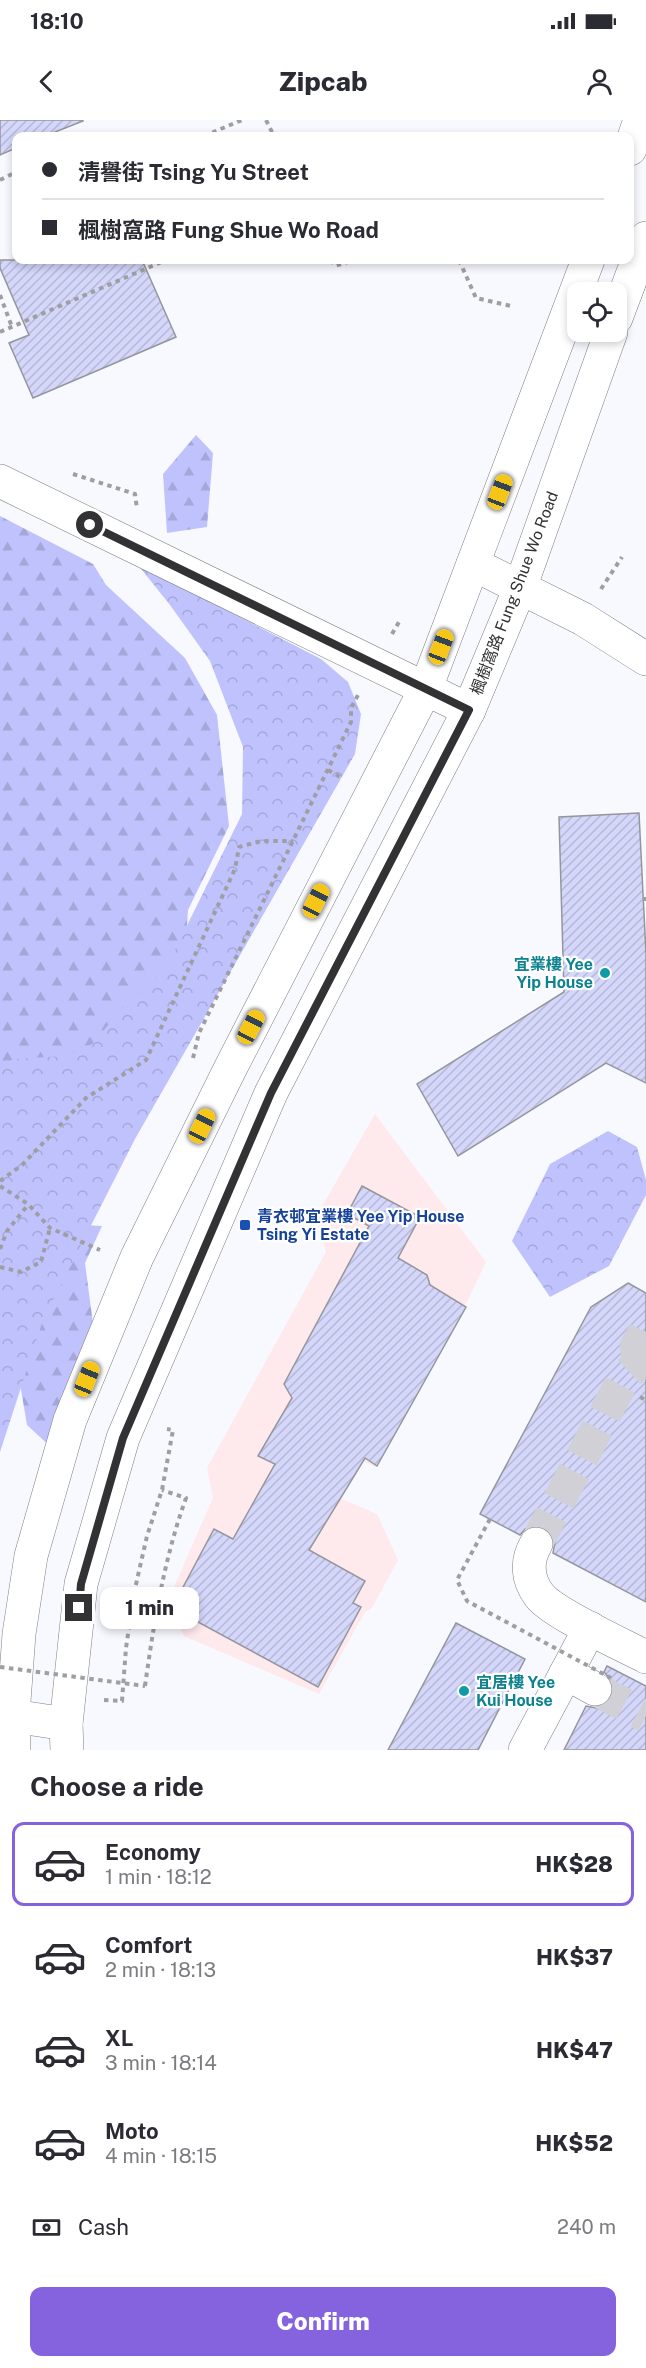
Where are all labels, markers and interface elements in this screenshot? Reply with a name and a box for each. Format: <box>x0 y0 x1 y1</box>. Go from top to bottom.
text: 18:10 <box>30 8 84 34</box>
icon: back <box>30 65 63 98</box>
text: Zipcab <box>278 65 368 97</box>
icon: person <box>583 65 616 98</box>
text: 清譽街 Tsing Yu Street <box>78 159 309 185</box>
text: 楓樹窩路 Fung Shue Wo Road <box>78 217 379 243</box>
map controls <box>567 282 627 342</box>
button: locate <box>567 282 627 342</box>
car <box>485 472 515 512</box>
street label: 楓樹窩路 Fung Shue Wo Road <box>467 489 562 698</box>
route start <box>76 511 103 538</box>
car <box>426 627 456 667</box>
car <box>300 881 332 921</box>
place label: 宜業樓 Yee Yip House <box>514 955 593 992</box>
marker: 宜業樓 Yee Yip House <box>598 966 612 980</box>
car <box>235 1007 267 1047</box>
car <box>186 1106 218 1146</box>
place label: 青衣邨宜業樓 Yee Yip House Tsing Yi Estate <box>257 1207 464 1244</box>
marker: 青衣邨宜業樓 Yee Yip House Tsing Yi Estate <box>238 1218 252 1232</box>
car <box>72 1359 102 1399</box>
callout: 1 min <box>100 1587 199 1629</box>
route end <box>65 1594 92 1621</box>
text: 1 min <box>125 1596 174 1620</box>
place label: 宜居樓 Yee Kui House <box>476 1673 555 1710</box>
marker: 宜居樓 Yee Kui House <box>457 1684 471 1698</box>
text: Choose a ride <box>30 1770 204 1802</box>
icon: car <box>33 1837 87 1891</box>
text: Economy <box>105 1839 201 1865</box>
text: HK$28 <box>535 1851 613 1877</box>
text: 1 min · 18:12 <box>105 1865 212 1889</box>
icon: car <box>33 1930 87 1984</box>
text: Comfort <box>105 1932 192 1958</box>
text: HK$37 <box>536 1944 613 1970</box>
text: 2 min · 18:13 <box>105 1958 216 1982</box>
icon: car <box>33 2023 87 2077</box>
text: XL <box>105 2025 133 2051</box>
text: HK$47 <box>536 2037 613 2063</box>
text: 3 min · 18:14 <box>105 2051 217 2075</box>
icon: car <box>33 2116 87 2170</box>
text: Moto <box>105 2118 159 2144</box>
text: HK$52 <box>535 2130 613 2156</box>
text: 4 min · 18:15 <box>105 2144 217 2168</box>
icon: cash <box>30 2211 63 2244</box>
text: Cash <box>78 2214 129 2240</box>
text: 240 m <box>557 2215 616 2239</box>
button: Confirm <box>30 2287 616 2356</box>

